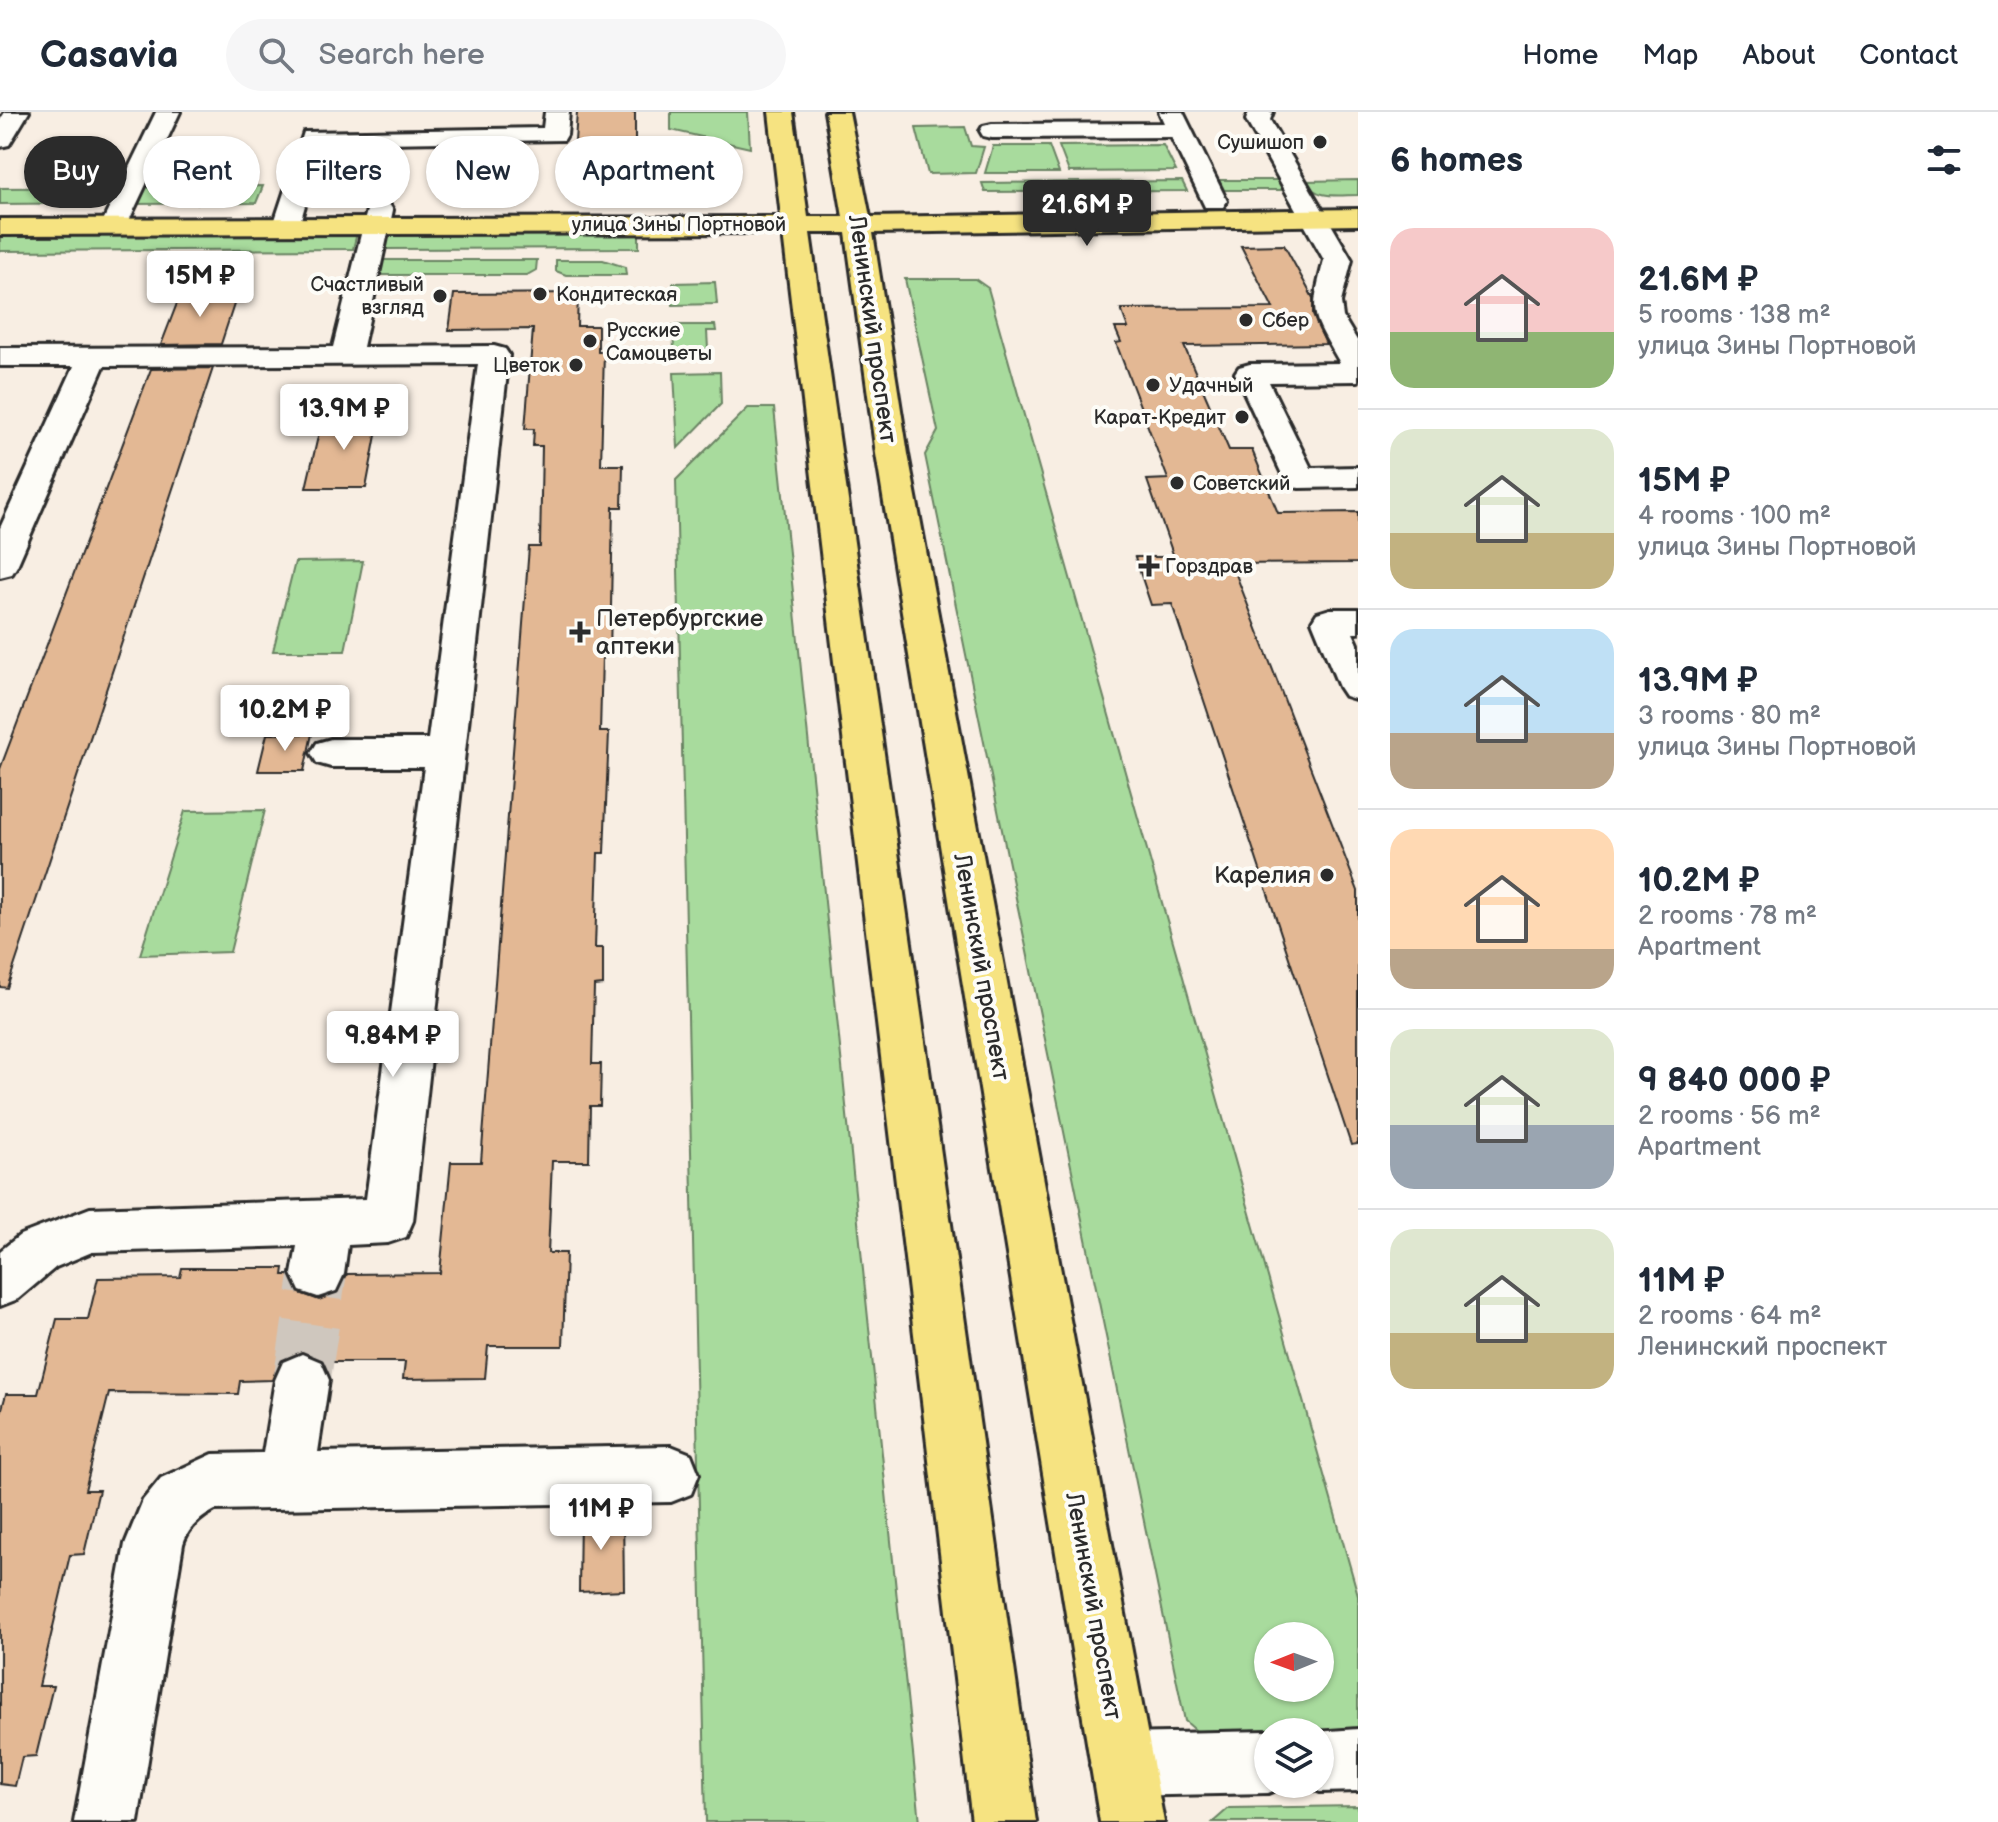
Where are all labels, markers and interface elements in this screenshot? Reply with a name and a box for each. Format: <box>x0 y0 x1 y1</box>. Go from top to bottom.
search box <box>226 19 786 91</box>
text: Casavia <box>40 33 178 78</box>
icon: search <box>254 33 298 77</box>
text: Search here <box>318 37 485 73</box>
text: Home <box>1522 39 1598 72</box>
text: Map <box>1642 39 1699 72</box>
text: About <box>1743 39 1815 72</box>
text: Contact <box>1859 39 1958 72</box>
place label: Сушишоп <box>1217 131 1304 155</box>
marker: Сушишоп <box>1311 133 1329 151</box>
chip: Buy <box>24 136 127 208</box>
chip: Rent <box>143 136 260 208</box>
chip: Filters <box>276 136 410 208</box>
chip: New <box>426 136 539 208</box>
chip: Apartment <box>555 136 743 208</box>
icon: filters <box>1922 138 1966 182</box>
text: 6 homes <box>1390 140 1523 181</box>
pin: 21.6M ₽ <box>1013 180 1161 248</box>
text: 21.6M ₽ <box>1041 190 1133 221</box>
street label: Ленинский проспект <box>842 212 903 445</box>
street label: улица Зины Портновой <box>572 213 786 237</box>
pin: 15M ₽ <box>144 251 256 319</box>
text: 21.6M ₽ <box>1638 259 1758 300</box>
icon: home <box>1454 260 1550 356</box>
text: 15M ₽ <box>165 261 235 292</box>
place label: Счастливый взгляд <box>310 273 424 320</box>
place label: Кондитеская <box>556 283 677 307</box>
marker: Кондитеская <box>531 285 549 303</box>
marker: Счастливый взгляд <box>431 287 449 305</box>
text: 5 rooms · 138 m² <box>1638 300 1831 331</box>
place label: Сбер <box>1262 309 1310 333</box>
marker: Сбер <box>1237 311 1255 329</box>
place label: Русские Самоцветы <box>606 319 712 366</box>
text: улица Зины Портновой <box>1638 331 1917 362</box>
marker: Русские Самоцветы <box>581 332 599 350</box>
place label: Цветок <box>493 354 560 378</box>
marker: Цветок <box>567 356 585 374</box>
place label: Удачный <box>1169 374 1254 398</box>
marker: Удачный <box>1144 376 1162 394</box>
pin: 13.9M ₽ <box>270 384 418 452</box>
text: 13.9M ₽ <box>298 394 390 425</box>
place label: Карат-Кредит <box>1094 406 1227 430</box>
marker: Карат-Кредит <box>1233 408 1251 426</box>
text: 15M ₽ <box>1638 460 1730 501</box>
icon: home <box>1454 461 1550 557</box>
place label: Советский <box>1193 472 1291 496</box>
marker: Советский <box>1168 474 1186 492</box>
text: 4 rooms · 100 m² <box>1638 501 1831 532</box>
text: улица Зины Портновой <box>1638 532 1917 563</box>
place label: Горздрав <box>1165 555 1253 579</box>
marker: Горздрав <box>1140 557 1158 575</box>
place label: Петербургские аптеки <box>596 604 763 661</box>
marker: Петербургские аптеки <box>571 623 589 641</box>
text: 13.9M ₽ <box>1638 660 1758 701</box>
icon: home <box>1454 661 1550 757</box>
pin: 10.2M ₽ <box>211 685 359 753</box>
text: 10.2M ₽ <box>238 695 332 726</box>
text: 3 rooms · 80 m² <box>1638 701 1821 732</box>
text: улица Зины Портновой <box>1638 732 1917 763</box>
street label: Ленинский проспект <box>947 850 1016 1083</box>
text: 10.2M ₽ <box>1638 860 1760 901</box>
place label: Карелия <box>1214 861 1311 890</box>
icon: home <box>1454 861 1550 957</box>
marker: Карелия <box>1318 866 1336 884</box>
text: 2 rooms · 78 m² <box>1638 901 1817 932</box>
text: Apartment <box>1638 932 1761 963</box>
pin: 9.84M ₽ <box>319 1011 467 1079</box>
text: 9.84M ₽ <box>345 1021 441 1052</box>
text: 9 840 000 ₽ <box>1638 1060 1830 1101</box>
icon: home <box>1454 1061 1550 1157</box>
text: 2 rooms · 56 m² <box>1638 1101 1821 1132</box>
text: Apartment <box>1638 1132 1761 1163</box>
text: 11M ₽ <box>1638 1260 1725 1301</box>
icon: home <box>1454 1261 1550 1357</box>
text: 2 rooms · 64 m² <box>1638 1301 1822 1332</box>
text: Ленинский проспект <box>1638 1332 1887 1363</box>
pin: 11M ₽ <box>545 1484 657 1552</box>
street label: Ленинский проспект <box>1059 1489 1128 1722</box>
text: 11M ₽ <box>568 1494 634 1525</box>
north arrow <box>1254 1622 1334 1702</box>
map controls <box>1254 1622 1334 1798</box>
button: layers <box>1254 1718 1334 1798</box>

